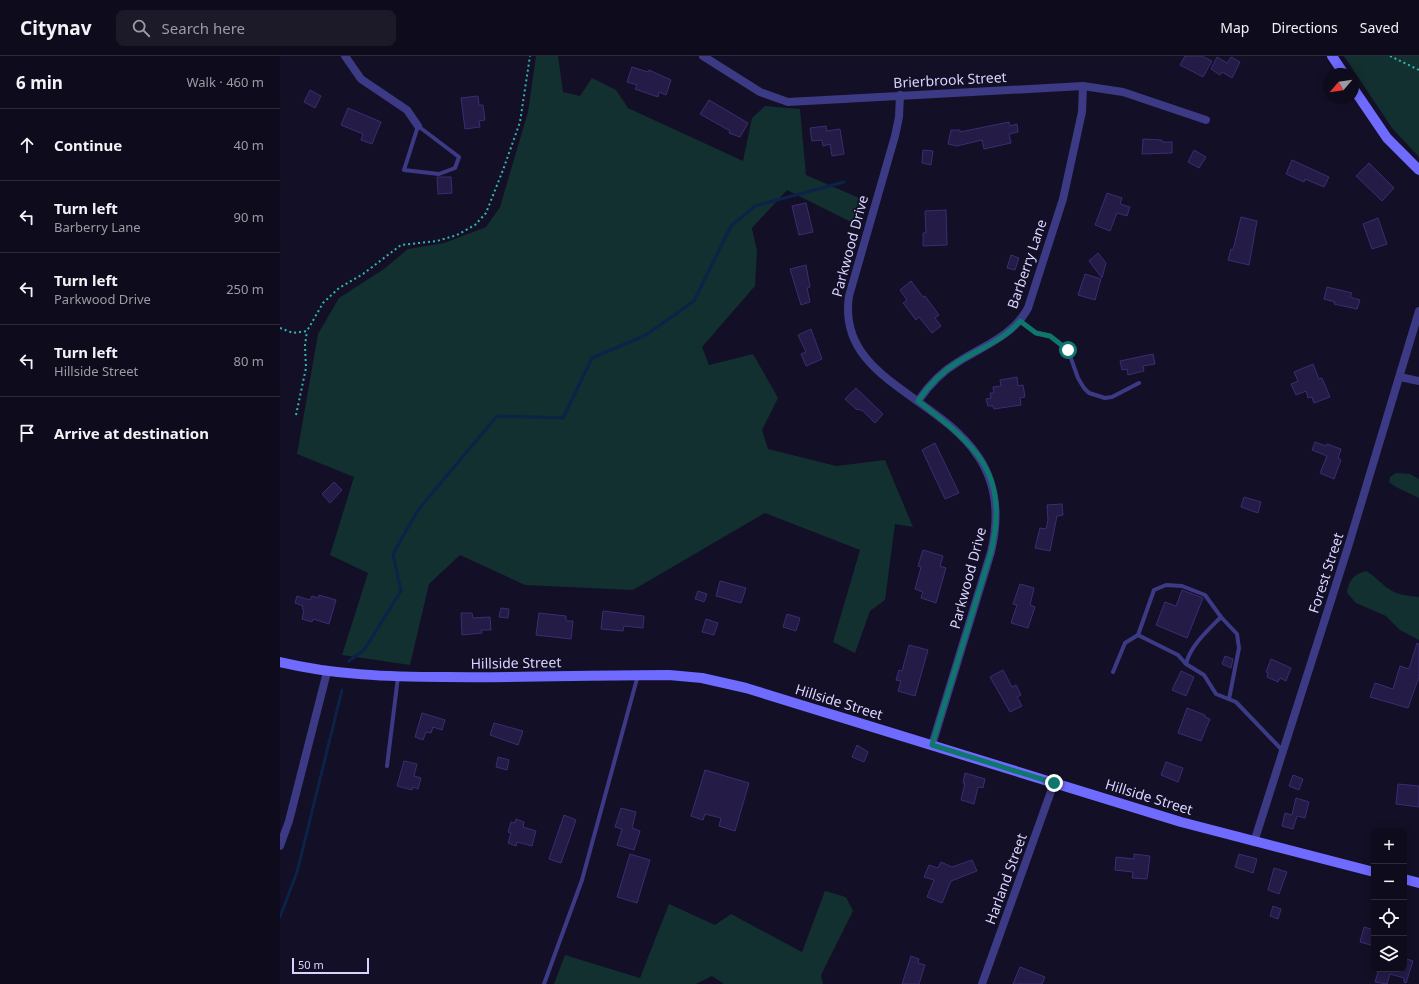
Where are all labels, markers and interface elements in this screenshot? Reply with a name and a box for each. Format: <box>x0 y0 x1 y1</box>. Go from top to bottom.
search box <box>116 10 396 46</box>
text: Citynav <box>20 15 92 41</box>
icon: search <box>130 17 152 39</box>
text: Search here <box>162 18 245 38</box>
text: Map <box>1220 18 1249 37</box>
text: Directions <box>1271 18 1338 37</box>
text: Saved <box>1360 18 1399 37</box>
street label: Brierbrook Street <box>893 67 1007 92</box>
north arrow <box>1323 68 1359 104</box>
text: 6 min <box>16 71 63 94</box>
text: Walk · 460 m <box>186 73 264 91</box>
icon: ahead <box>16 134 38 156</box>
text: Continue <box>54 135 122 155</box>
text: 40 m <box>234 136 264 154</box>
street label: Parkwood Drive <box>827 193 872 299</box>
text: Turn left <box>54 198 118 218</box>
icon: left <box>16 206 38 228</box>
text: 90 m <box>234 208 264 226</box>
street label: Barberry Lane <box>1002 217 1051 311</box>
text: Barberry Lane <box>54 218 141 236</box>
text: Turn left <box>54 270 118 290</box>
icon: left <box>16 278 38 300</box>
text: 250 m <box>226 280 264 298</box>
text: Parkwood Drive <box>54 290 151 308</box>
route start <box>1059 341 1077 359</box>
text: Turn left <box>54 342 118 362</box>
icon: left <box>16 350 38 372</box>
text: 80 m <box>234 352 264 370</box>
text: Hillside Street <box>54 362 138 380</box>
icon: arrive <box>16 422 38 444</box>
text: Arrive at destination <box>54 423 209 443</box>
street label: Parkwood Drive <box>945 525 990 631</box>
street label: Forest Street <box>1304 530 1347 616</box>
street label: Hillside Street <box>470 652 562 673</box>
street label: Hillside Street <box>793 679 885 724</box>
route end <box>1045 774 1063 792</box>
street label: Hillside Street <box>1103 774 1195 819</box>
map controls <box>1371 828 1407 972</box>
button: + <box>1371 828 1407 864</box>
street label: Harland Street <box>980 831 1031 927</box>
button: − <box>1371 864 1407 900</box>
button: locate <box>1371 900 1407 936</box>
button: layers <box>1371 936 1407 972</box>
scale bar <box>292 956 369 975</box>
text: 50 m <box>298 957 324 972</box>

